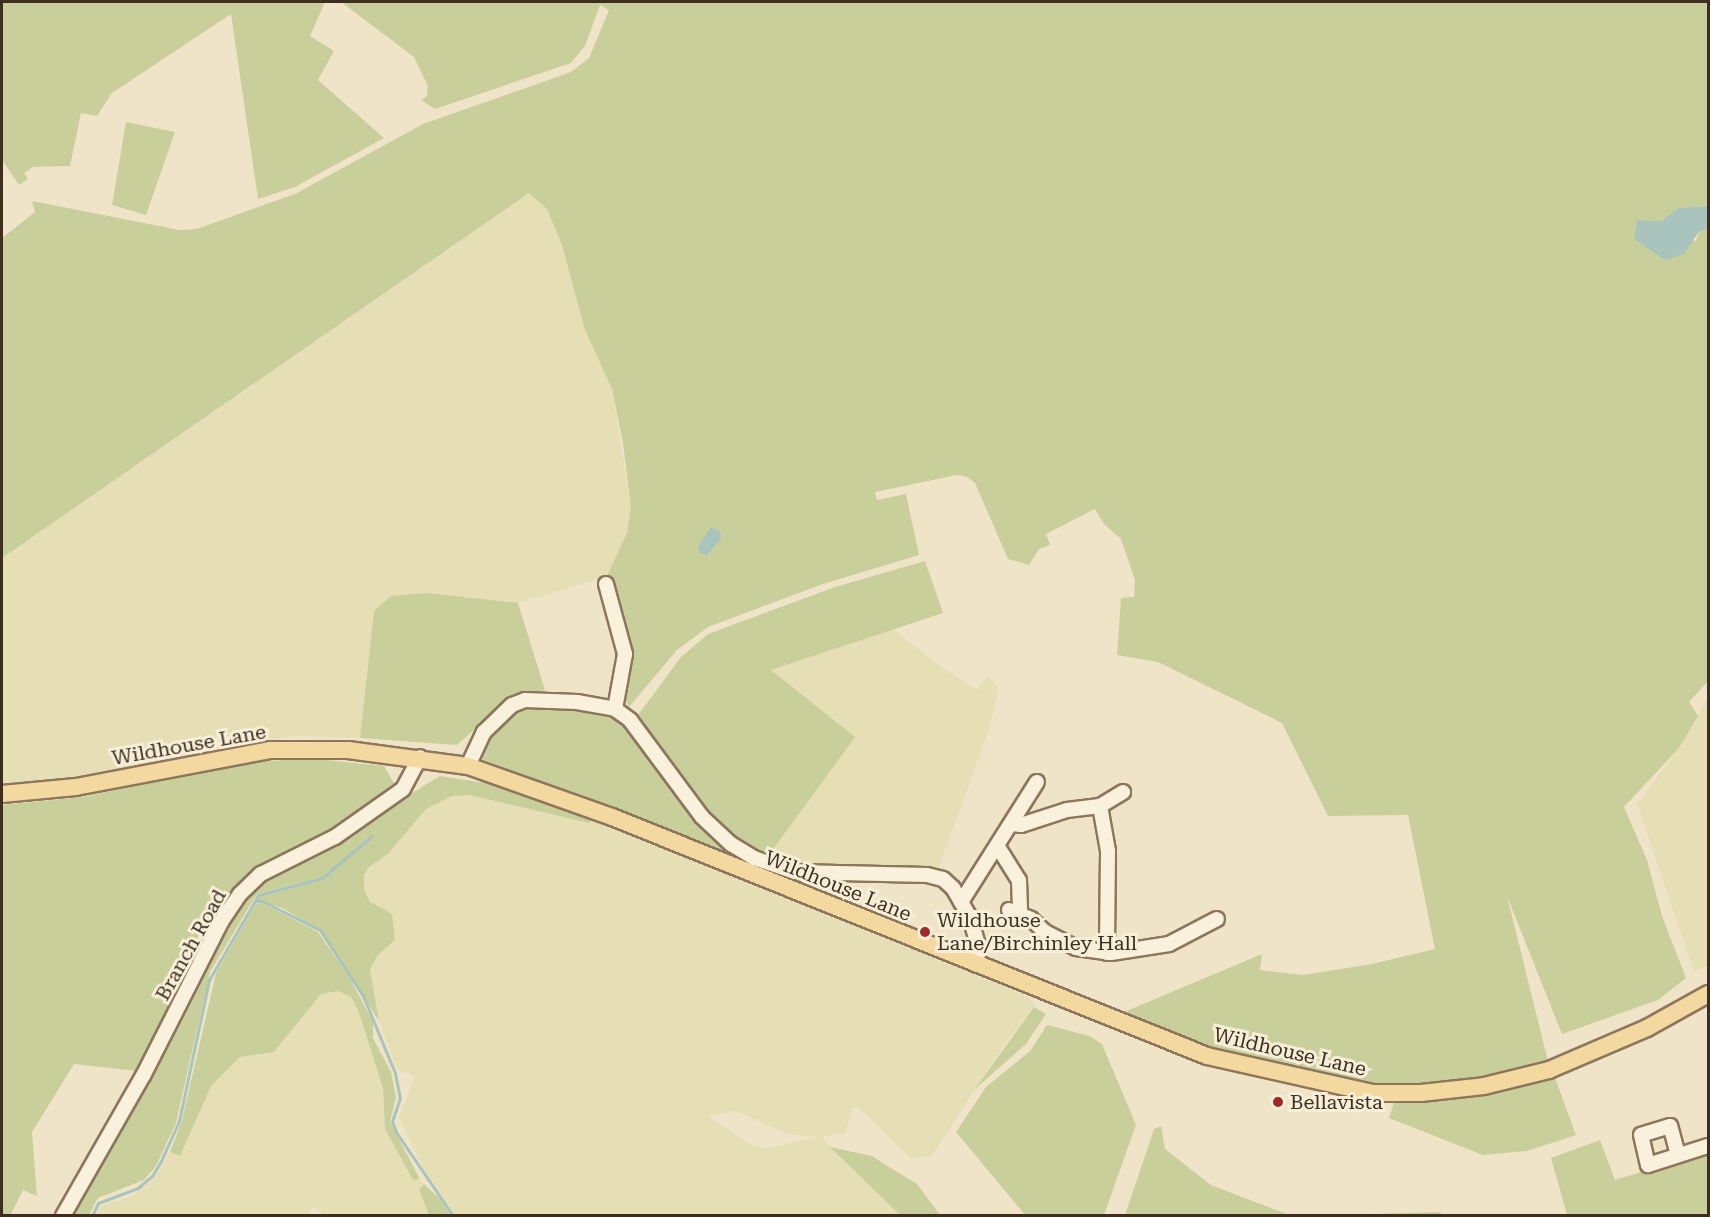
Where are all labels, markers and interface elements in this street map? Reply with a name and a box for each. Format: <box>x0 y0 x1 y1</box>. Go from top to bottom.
street label: Wildhouse Lane <box>110 720 268 770</box>
street label: Wildhouse Lane <box>761 846 915 926</box>
street label: Branch Road <box>151 885 231 1005</box>
place label: Wildhouse Lane/Birchinley Hall <box>937 909 1137 956</box>
marker: Wildhouse Lane/Birchinley Hall <box>918 925 932 939</box>
street label: Wildhouse Lane <box>1211 1023 1369 1081</box>
place label: Bellavista <box>1290 1090 1383 1114</box>
marker: Bellavista <box>1271 1095 1285 1109</box>

